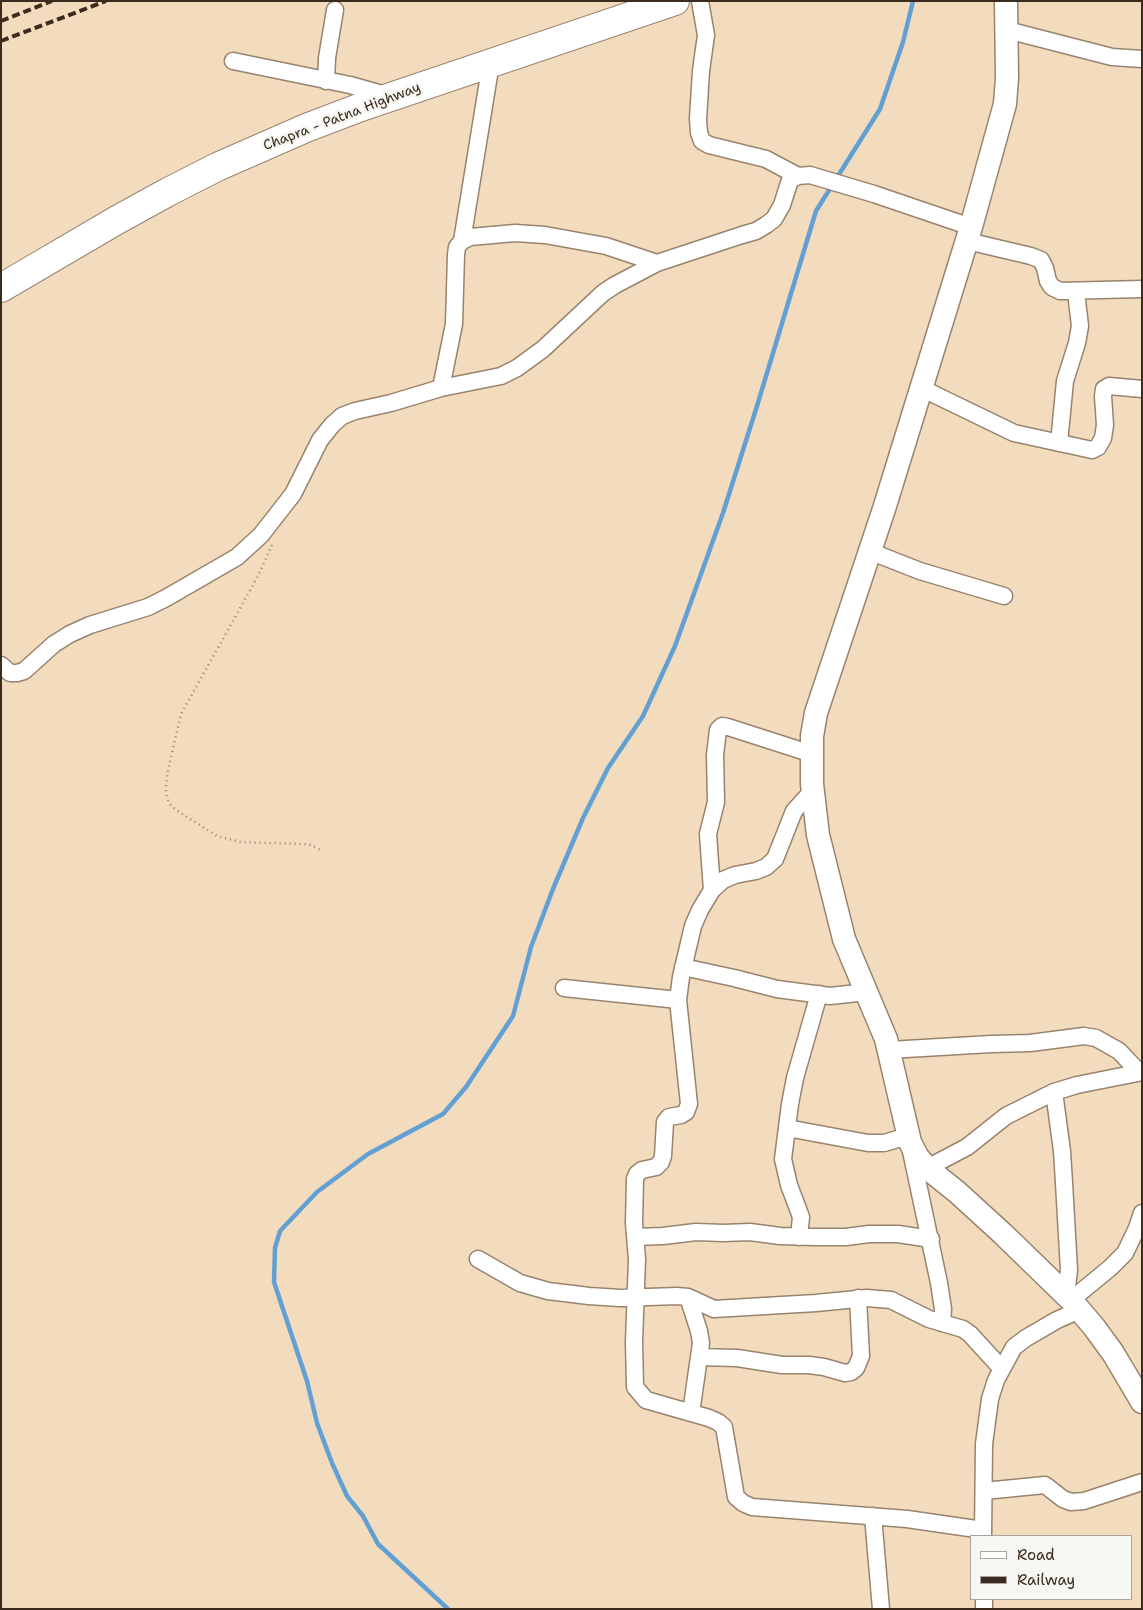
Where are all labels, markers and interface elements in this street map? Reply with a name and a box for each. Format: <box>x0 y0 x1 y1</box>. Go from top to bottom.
street label: Chapra - Patna Highway <box>261 79 423 155</box>
legend <box>970 1535 1133 1600</box>
text: Road <box>1017 1545 1055 1565</box>
text: Railway <box>1017 1570 1075 1590</box>

